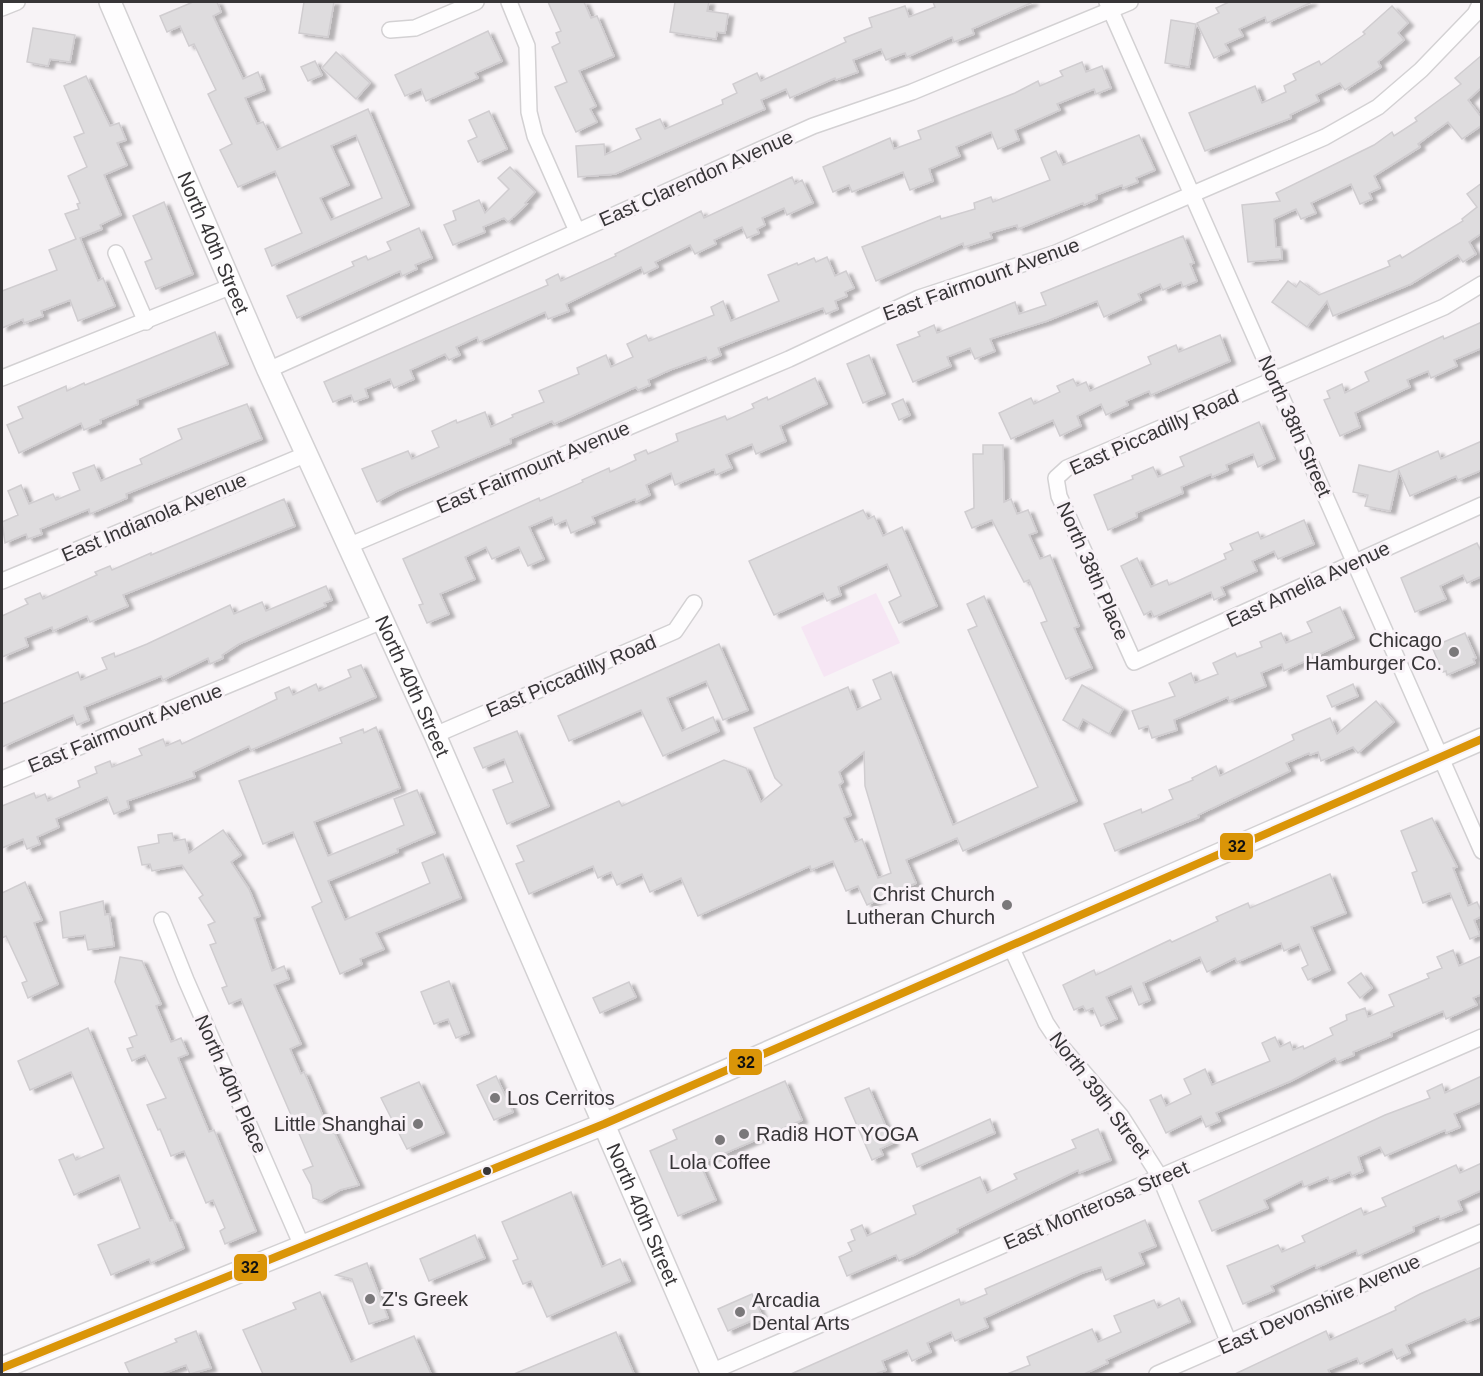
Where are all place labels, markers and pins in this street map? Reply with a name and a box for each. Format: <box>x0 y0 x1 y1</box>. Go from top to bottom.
place label: Chicago Hamburger Co. <box>1305 629 1442 674</box>
marker: Chicago Hamburger Co. <box>1447 645 1461 659</box>
place label: Christ Church Lutheran Church <box>846 883 995 928</box>
marker: Christ Church Lutheran Church <box>1000 898 1014 912</box>
place label: Los Cerritos <box>507 1087 615 1109</box>
marker: Los Cerritos <box>488 1091 502 1105</box>
place label: Little Shanghai <box>274 1113 406 1135</box>
marker: Little Shanghai <box>411 1117 425 1131</box>
place label: Radi8 HOT YOGA <box>756 1123 919 1145</box>
marker: Radi8 HOT YOGA <box>737 1127 751 1141</box>
marker: Lola Coffee <box>713 1133 727 1147</box>
place label: Lola Coffee <box>669 1151 771 1173</box>
unlabelled marker <box>481 1165 493 1177</box>
place label: Z's Greek <box>382 1288 469 1310</box>
place label: Arcadia Dental Arts <box>752 1289 850 1334</box>
marker: Z's Greek <box>363 1292 377 1306</box>
marker: Arcadia Dental Arts <box>733 1305 747 1319</box>

